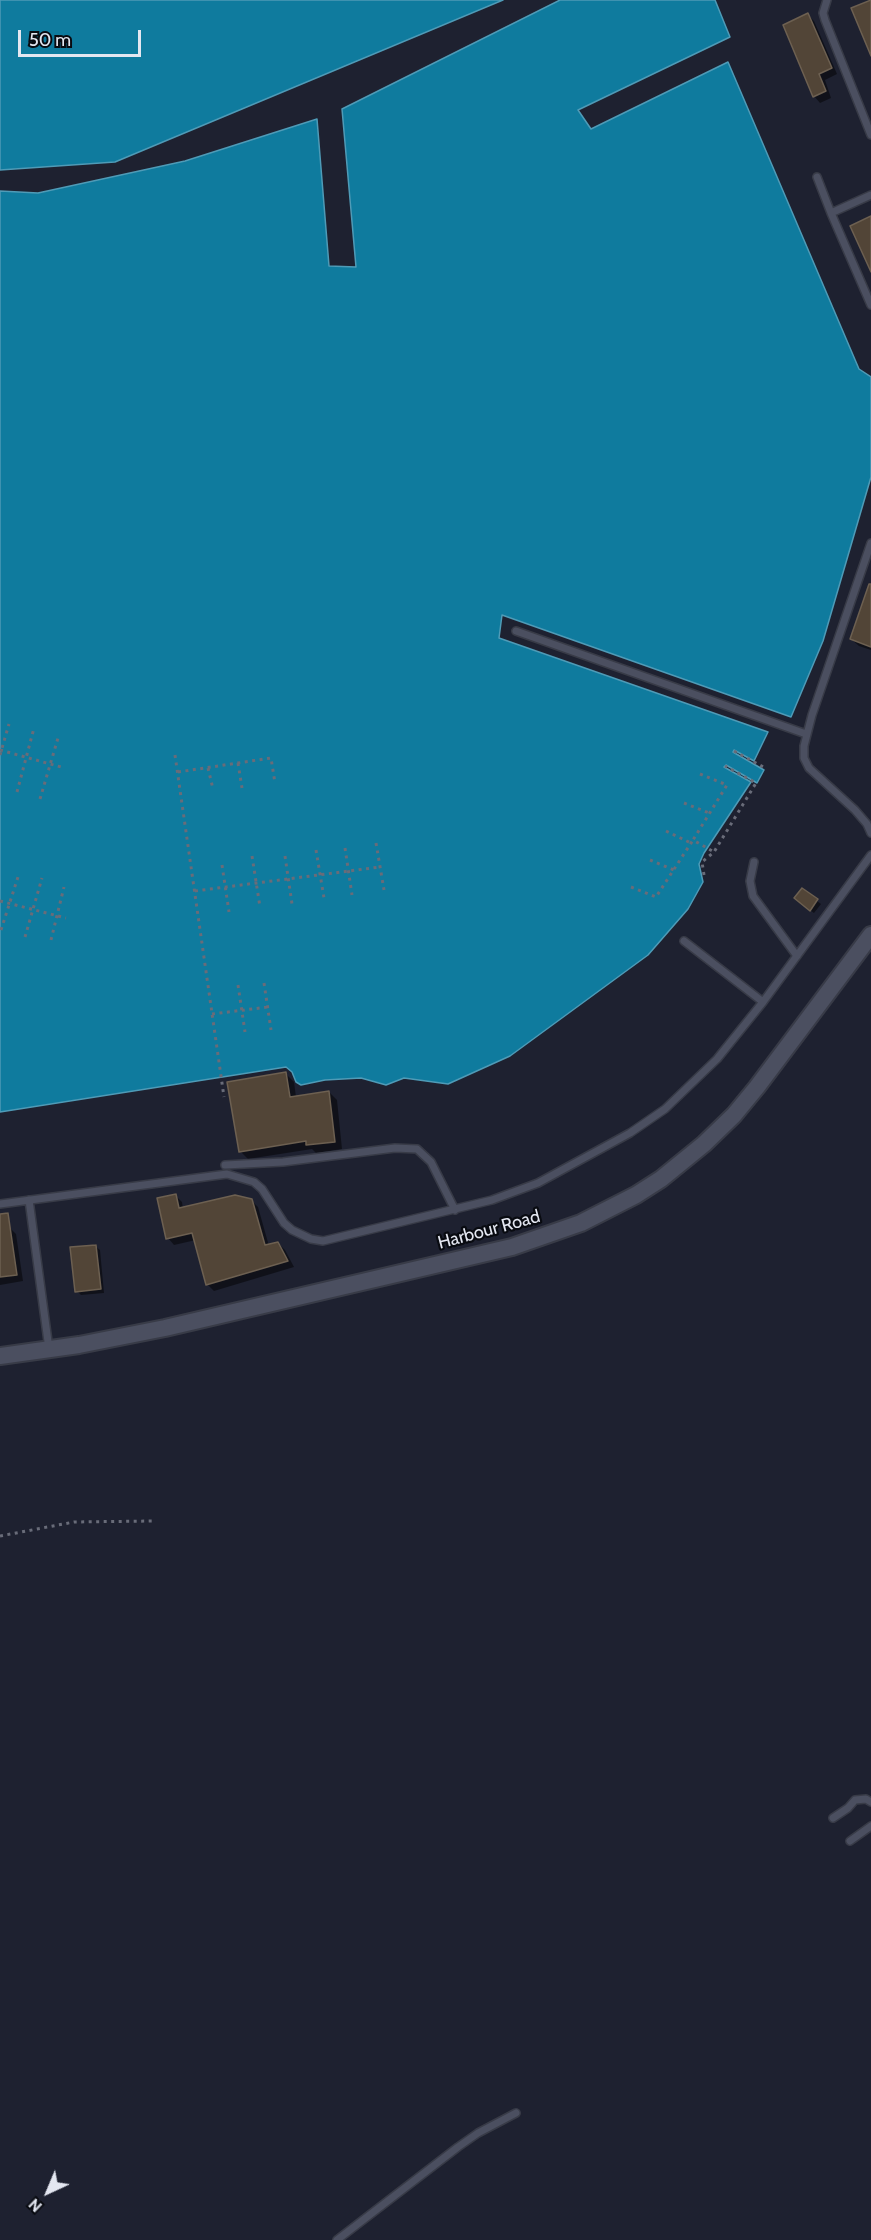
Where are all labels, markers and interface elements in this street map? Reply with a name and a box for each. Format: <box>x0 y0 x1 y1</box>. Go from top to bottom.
scale bar <box>21 18 144 56</box>
text: 50 m <box>29 29 71 51</box>
street label: Harbour Road <box>436 1206 542 1254</box>
north arrow <box>18 2162 78 2222</box>
text: N <box>24 2195 46 2216</box>

